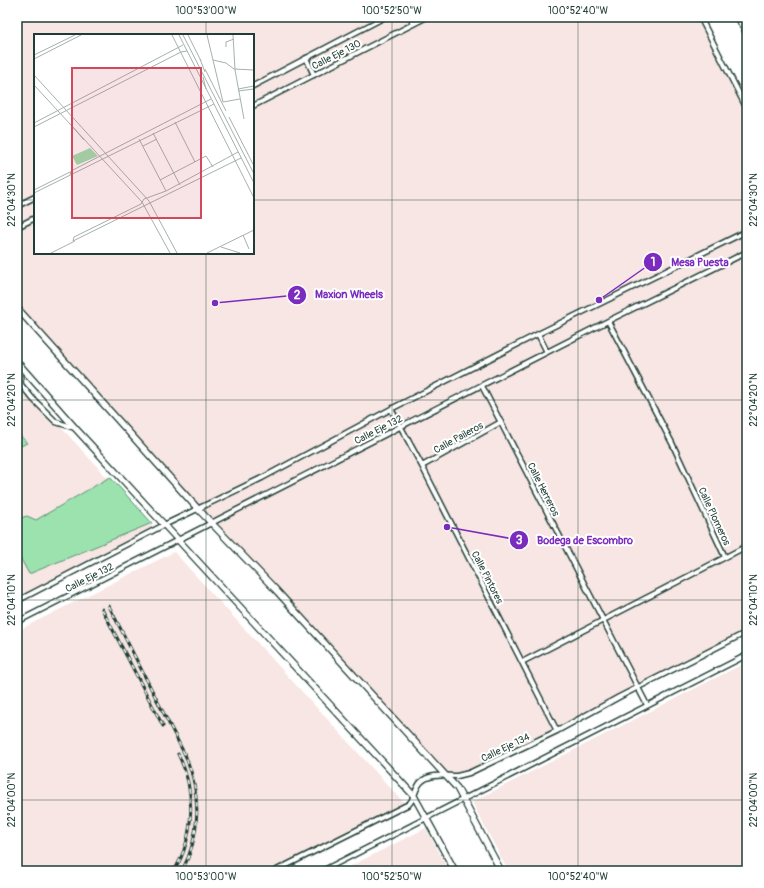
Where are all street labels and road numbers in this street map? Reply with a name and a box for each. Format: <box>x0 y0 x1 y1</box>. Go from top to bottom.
street label: Calle Eje 130 <box>310 37 363 72</box>
street label: Calle Eje 132 <box>352 412 405 447</box>
street label: Calle Paileros <box>432 419 486 456</box>
street label: Calle Herreros <box>524 461 562 519</box>
street label: Calle Plomeros <box>695 485 733 548</box>
street label: Calle Pintores <box>469 549 506 606</box>
street label: Calle Eje 132 <box>63 560 116 595</box>
street label: Calle Eje 134 <box>479 731 532 765</box>

